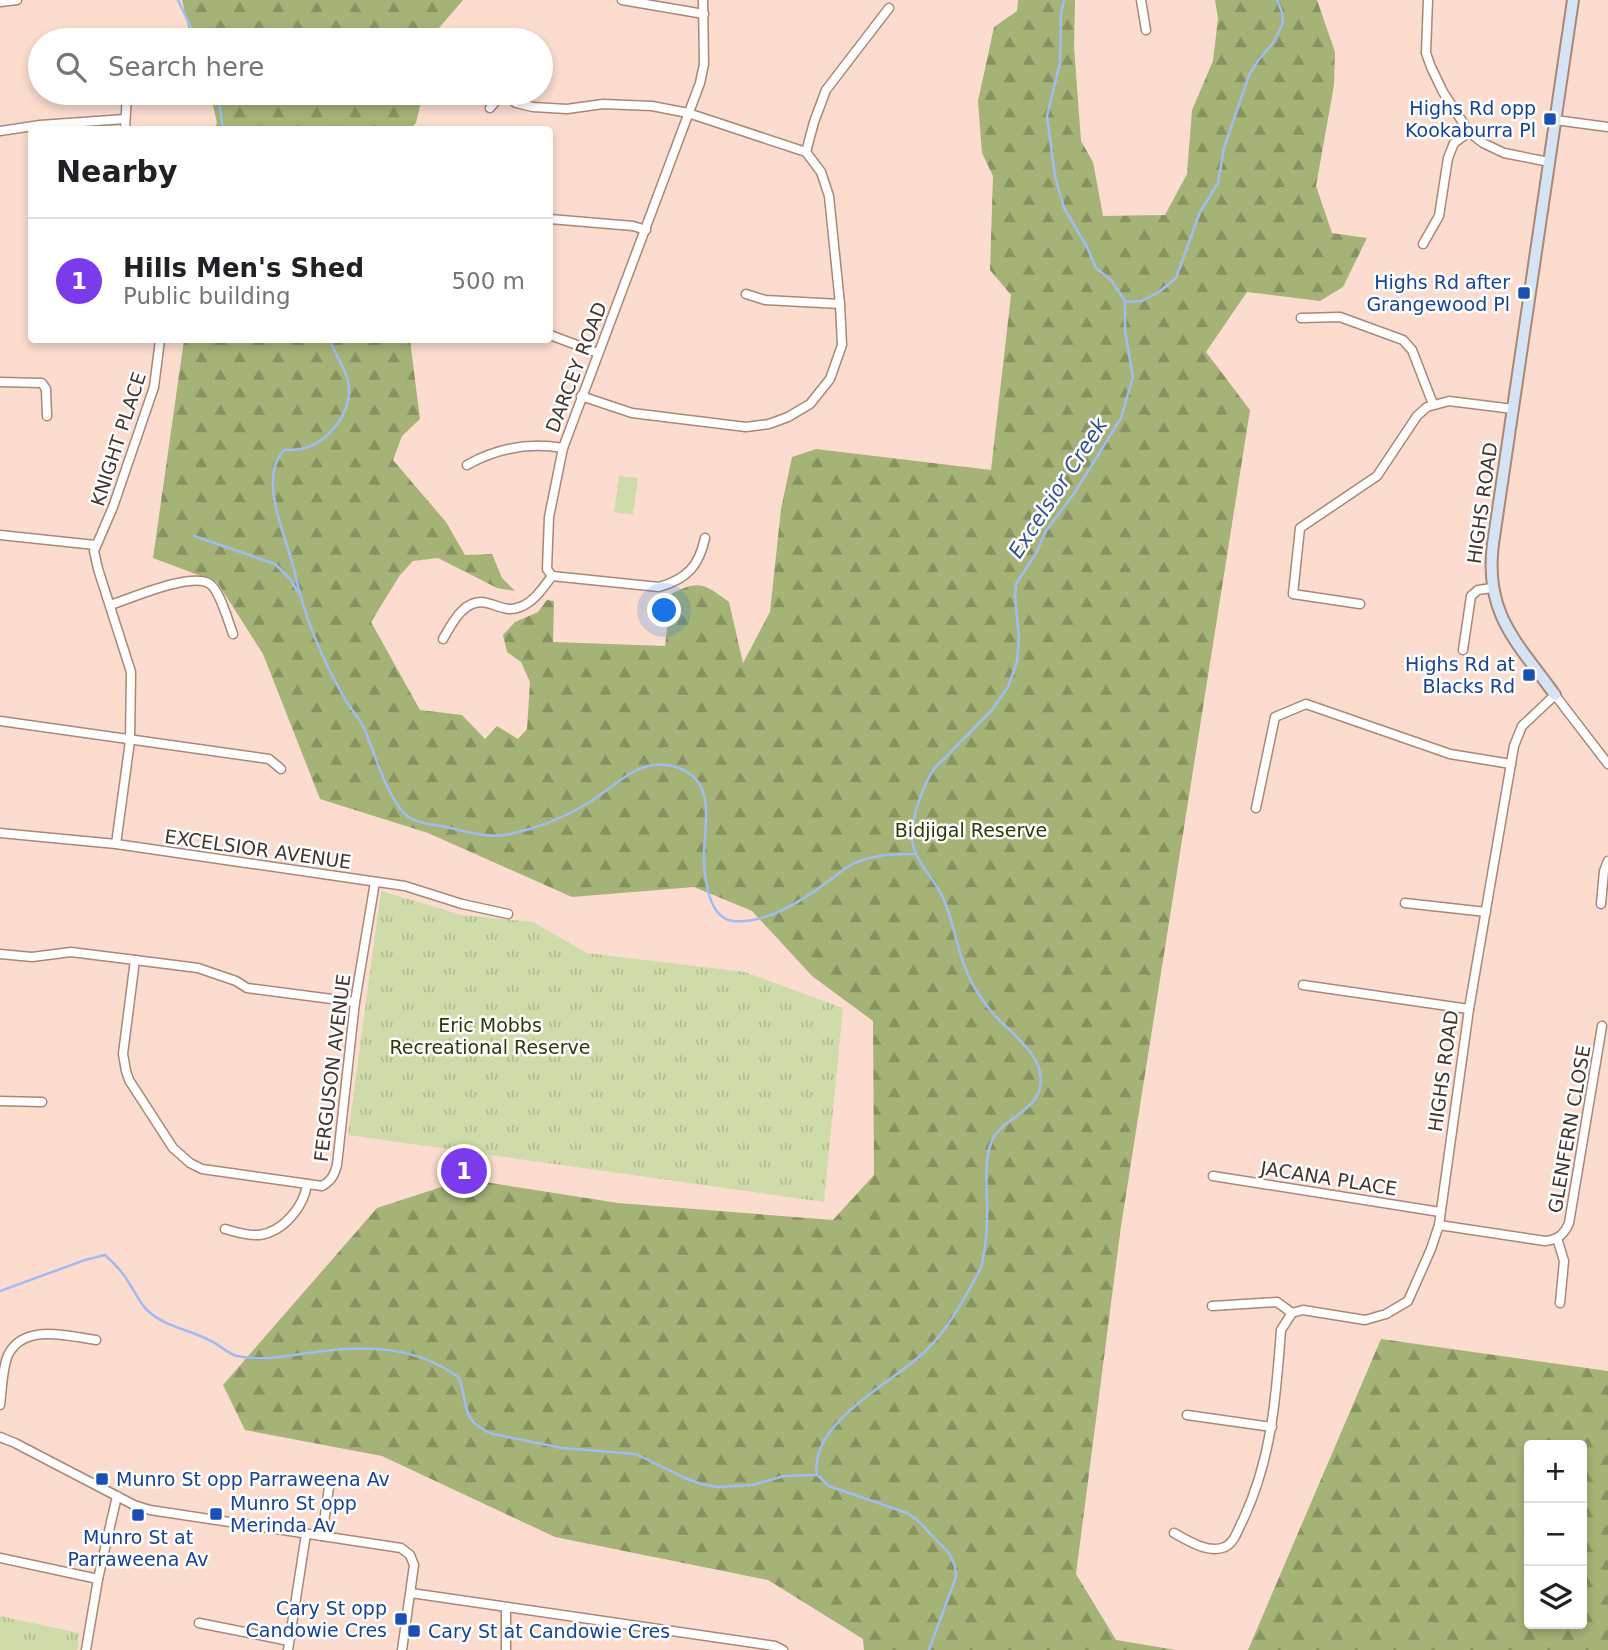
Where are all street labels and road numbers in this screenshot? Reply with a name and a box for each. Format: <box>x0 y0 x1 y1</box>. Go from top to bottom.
street label: DARCEY ROAD <box>541 299 611 435</box>
street label: KNIGHT PLACE <box>86 369 150 509</box>
street label: HIGHS ROAD <box>1463 441 1501 565</box>
street label: EXCELSIOR AVENUE <box>163 825 353 873</box>
street label: FERGUSON AVENUE <box>310 973 354 1163</box>
street label: HIGHS ROAD <box>1424 1009 1462 1133</box>
street label: GLENFERN CLOSE <box>1543 1043 1595 1215</box>
street label: JACANA PLACE <box>1258 1156 1399 1200</box>

